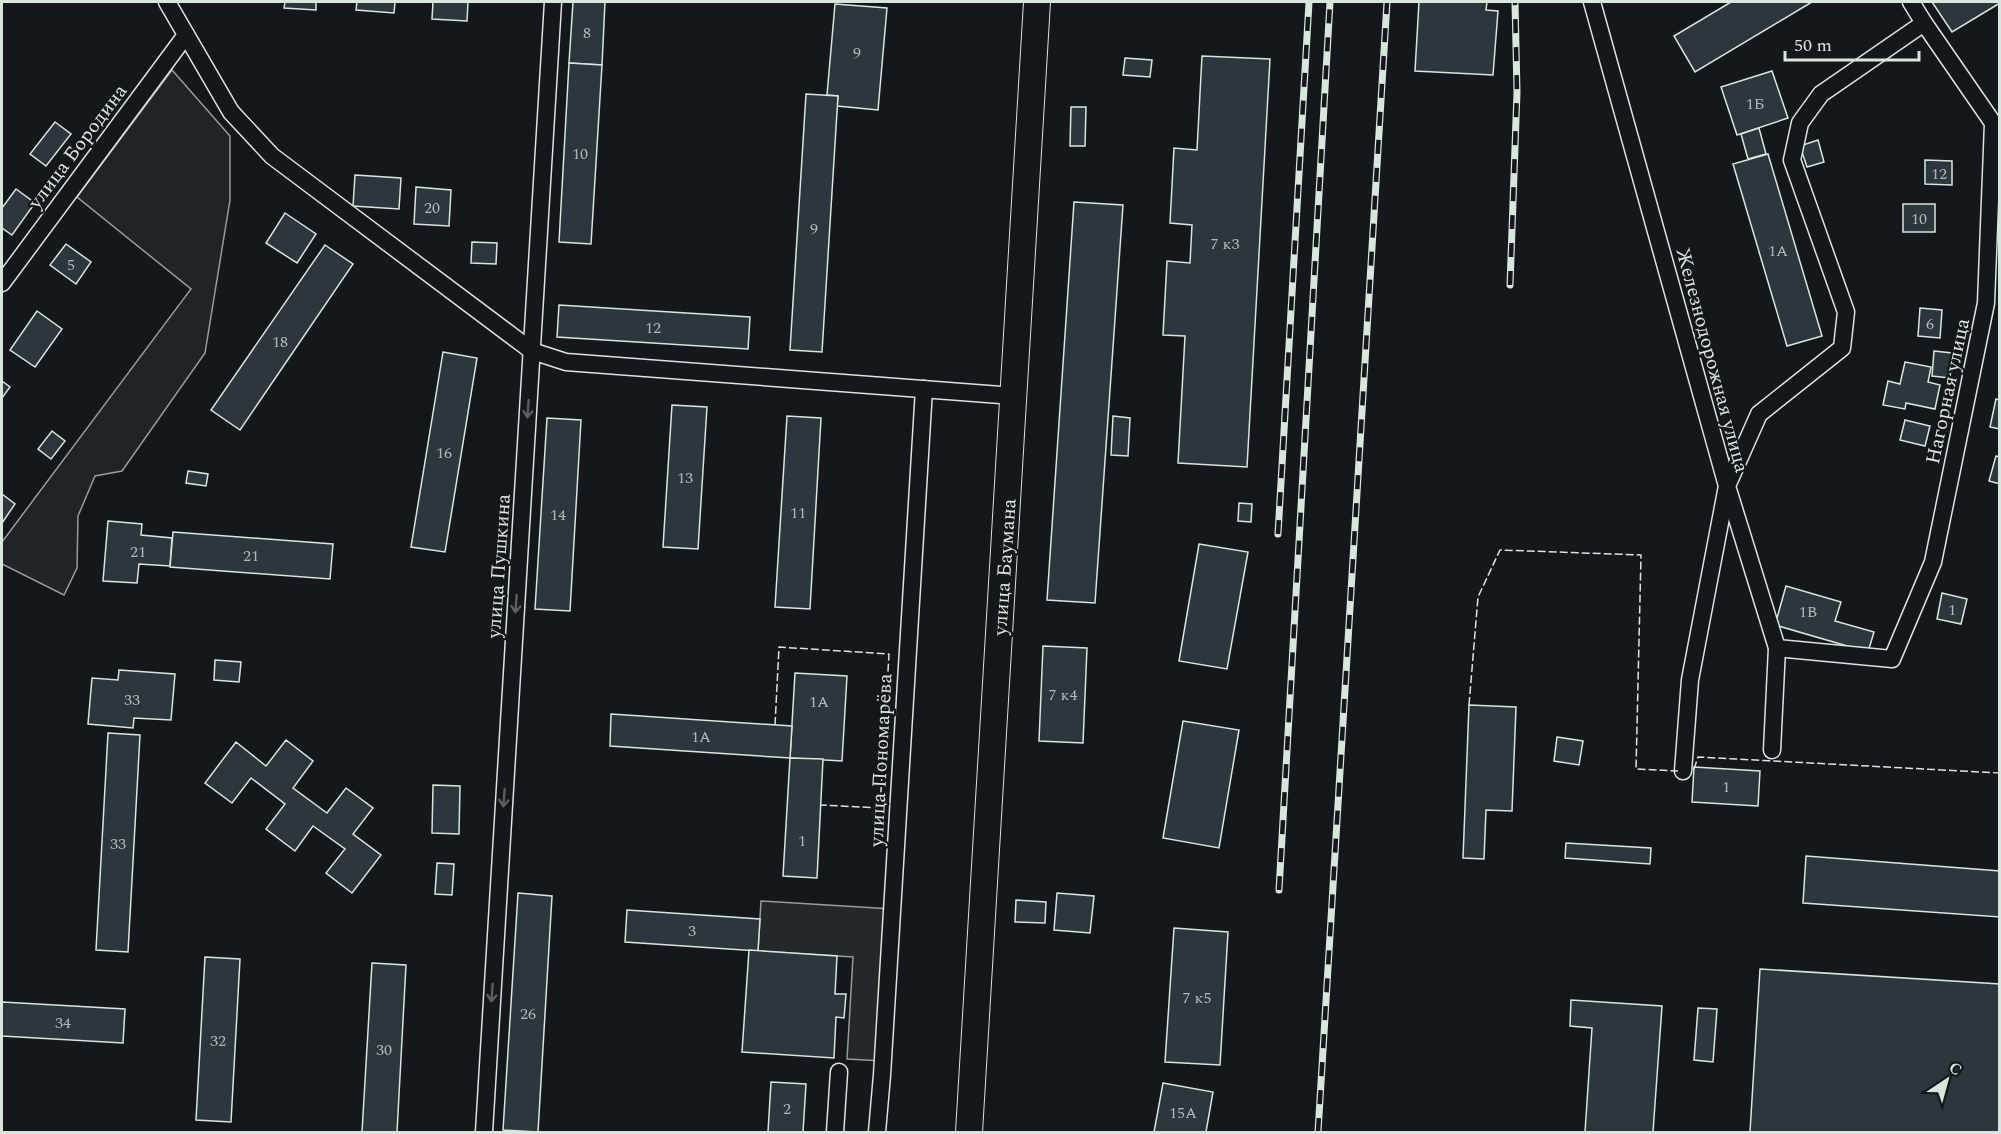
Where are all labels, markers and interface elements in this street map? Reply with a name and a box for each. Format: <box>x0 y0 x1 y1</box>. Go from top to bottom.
house number: 8 <box>583 21 591 45</box>
scale bar <box>1785 24 1918 62</box>
text: 50 m <box>1794 32 1832 59</box>
house number: 9 <box>853 41 861 65</box>
street label: улица Бородина <box>20 78 135 216</box>
house number: 1Б <box>1746 92 1764 116</box>
house number: 10 <box>572 142 588 166</box>
house number: 12 <box>1931 162 1947 186</box>
house number: 20 <box>424 196 440 220</box>
house number: 10 <box>1911 207 1927 231</box>
house number: 9 <box>810 217 818 241</box>
house number: 7 к3 <box>1211 232 1239 256</box>
house number: 1А <box>1768 239 1788 263</box>
street label: Железнодорожная улица <box>1668 244 1757 476</box>
house number: 5 <box>67 253 75 277</box>
house number: 6 <box>1926 312 1934 336</box>
street label: Нагорная улица <box>1918 315 1978 467</box>
house number: 12 <box>645 316 661 340</box>
house number: 18 <box>272 330 288 354</box>
one-way arrow <box>523 399 534 419</box>
house number: 16 <box>436 441 452 465</box>
house number: 13 <box>677 466 693 490</box>
street label: улица Пушкина <box>479 493 519 640</box>
street label: улица Баумана <box>985 497 1025 638</box>
house number: 11 <box>790 501 806 525</box>
house number: 14 <box>550 503 566 527</box>
house number: 21 <box>130 540 146 564</box>
house number: 21 <box>243 544 259 568</box>
one-way arrow <box>511 593 522 613</box>
house number: 1 <box>1948 598 1956 622</box>
house number: 1В <box>1799 600 1817 624</box>
street label: улица Пономарёва <box>861 672 901 848</box>
house number: 7 к4 <box>1049 683 1077 707</box>
house number: 33 <box>124 688 140 712</box>
house number: 1А <box>809 690 829 714</box>
house number: 1А <box>691 725 711 749</box>
house number: 1 <box>1722 775 1730 799</box>
one-way arrow <box>499 788 510 808</box>
house number: 1 <box>798 829 806 853</box>
house number: 33 <box>110 832 126 856</box>
house number: 3 <box>688 919 696 943</box>
one-way arrow <box>487 983 498 1003</box>
house number: 7 к5 <box>1183 986 1211 1010</box>
house number: 26 <box>520 1002 536 1026</box>
house number: 34 <box>55 1011 71 1035</box>
house number: 32 <box>210 1029 226 1053</box>
house number: 30 <box>376 1038 392 1062</box>
north arrow <box>1917 1050 1977 1110</box>
text: С <box>1944 1056 1967 1082</box>
house number: 2 <box>783 1097 791 1121</box>
house number: 15А <box>1169 1101 1197 1125</box>

